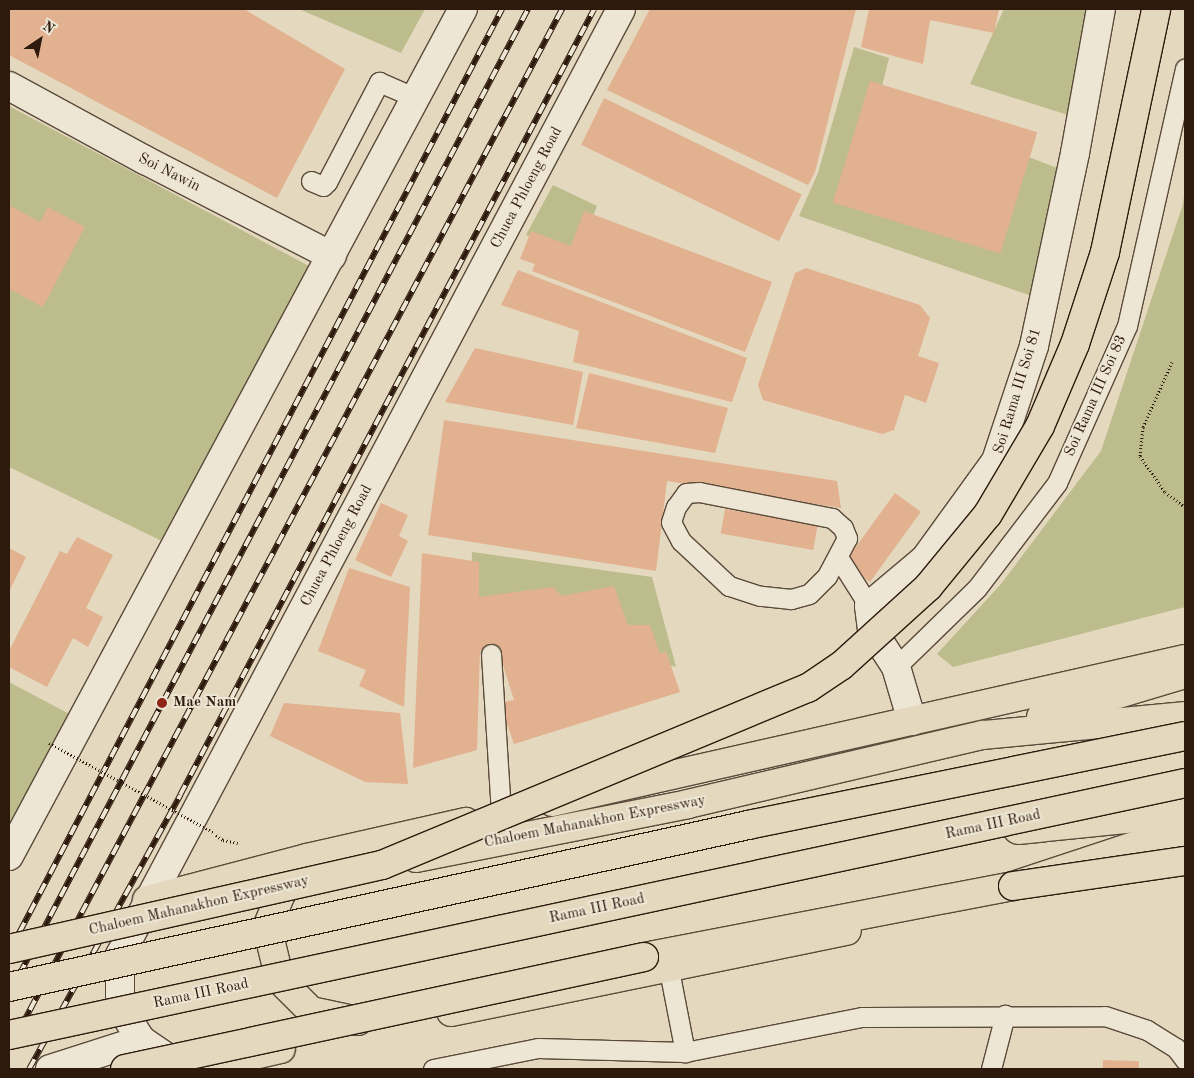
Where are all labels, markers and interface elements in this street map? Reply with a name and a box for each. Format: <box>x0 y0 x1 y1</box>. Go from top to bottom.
north arrow <box>15 15 65 65</box>
text: N <box>40 19 57 36</box>
street label: Chuea Phloeng Road <box>487 124 567 252</box>
street label: Soi Nawin <box>135 150 203 196</box>
street label: Soi Rama III Soi 81 <box>990 326 1046 456</box>
street label: Soi Rama III Soi 83 <box>1061 333 1131 459</box>
street label: Chuea Phloeng Road <box>297 482 377 610</box>
place label: Mae Nam <box>173 694 236 712</box>
marker: Mae Nam <box>155 696 169 710</box>
street label: Chaloem Mahanakhon Expressway <box>483 792 707 852</box>
street label: Rama III Road <box>944 806 1042 844</box>
street label: Chaloem Mahanakhon Expressway <box>87 872 311 940</box>
street label: Rama III Road <box>548 890 646 928</box>
street label: Rama III Road <box>152 975 250 1013</box>

